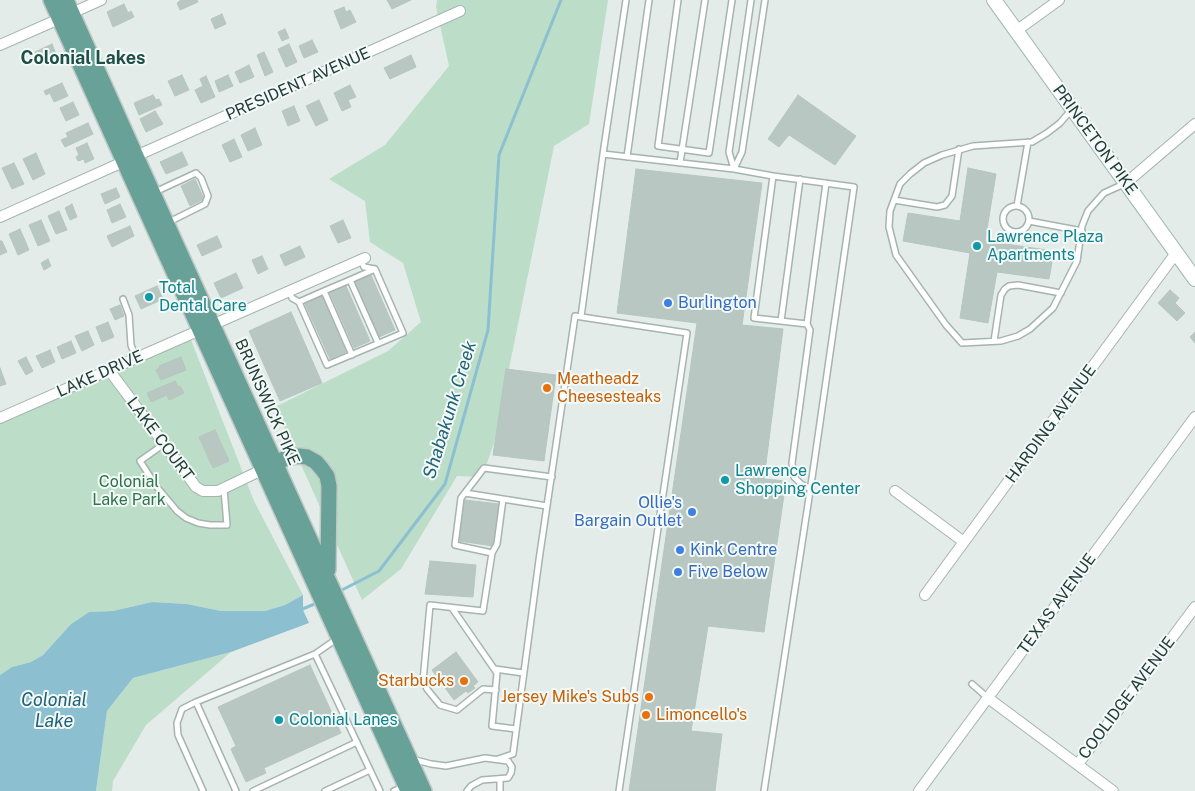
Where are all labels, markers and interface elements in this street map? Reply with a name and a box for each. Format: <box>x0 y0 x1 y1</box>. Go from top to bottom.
street label: PRESIDENT AVENUE <box>223 43 373 125</box>
district label: Colonial Lakes <box>21 47 145 69</box>
street label: PRINCETON PIKE <box>1049 81 1141 199</box>
place label: Lawrence Plaza Apartments <box>987 227 1103 265</box>
marker: Lawrence Plaza Apartments <box>971 240 983 252</box>
place label: Total Dental Care <box>159 278 247 316</box>
marker: Total Dental Care <box>143 291 155 303</box>
place label: Burlington <box>678 293 757 313</box>
marker: Burlington <box>662 297 674 309</box>
street label: BRUNSWICK PIKE <box>231 336 303 468</box>
water label: Shabakunk Creek <box>419 338 481 482</box>
street label: LAKE DRIVE <box>54 346 146 402</box>
street label: HARDING AVENUE <box>1002 361 1100 487</box>
place label: Meatheadz Cheesesteaks <box>557 369 661 407</box>
marker: Meatheadz Cheesesteaks <box>541 382 553 394</box>
street label: LAKE COURT <box>122 394 198 484</box>
place label: Lawrence Shopping Center <box>735 461 860 499</box>
park label: Colonial Lake Park <box>92 472 166 510</box>
marker: Lawrence Shopping Center <box>719 474 731 486</box>
place label: Ollie's Bargain Outlet <box>574 493 682 531</box>
marker: Ollie's Bargain Outlet <box>686 506 698 518</box>
place label: Kink Centre <box>690 540 777 560</box>
marker: Kink Centre <box>674 544 686 556</box>
street label: TEXAS AVENUE <box>1014 550 1100 658</box>
place label: Five Below <box>688 562 768 582</box>
marker: Five Below <box>672 566 684 578</box>
street label: COOLIDGE AVENUE <box>1075 633 1179 763</box>
place label: Starbucks <box>378 671 454 691</box>
marker: Starbucks <box>458 675 470 687</box>
place label: Jersey Mike's Subs <box>501 687 639 707</box>
water label: Colonial Lake <box>21 689 87 732</box>
marker: Jersey Mike's Subs <box>643 691 655 703</box>
place label: Limoncello's <box>656 705 747 725</box>
marker: Limoncello's <box>640 709 652 721</box>
place label: Colonial Lanes <box>289 710 397 730</box>
marker: Colonial Lanes <box>273 714 285 726</box>

